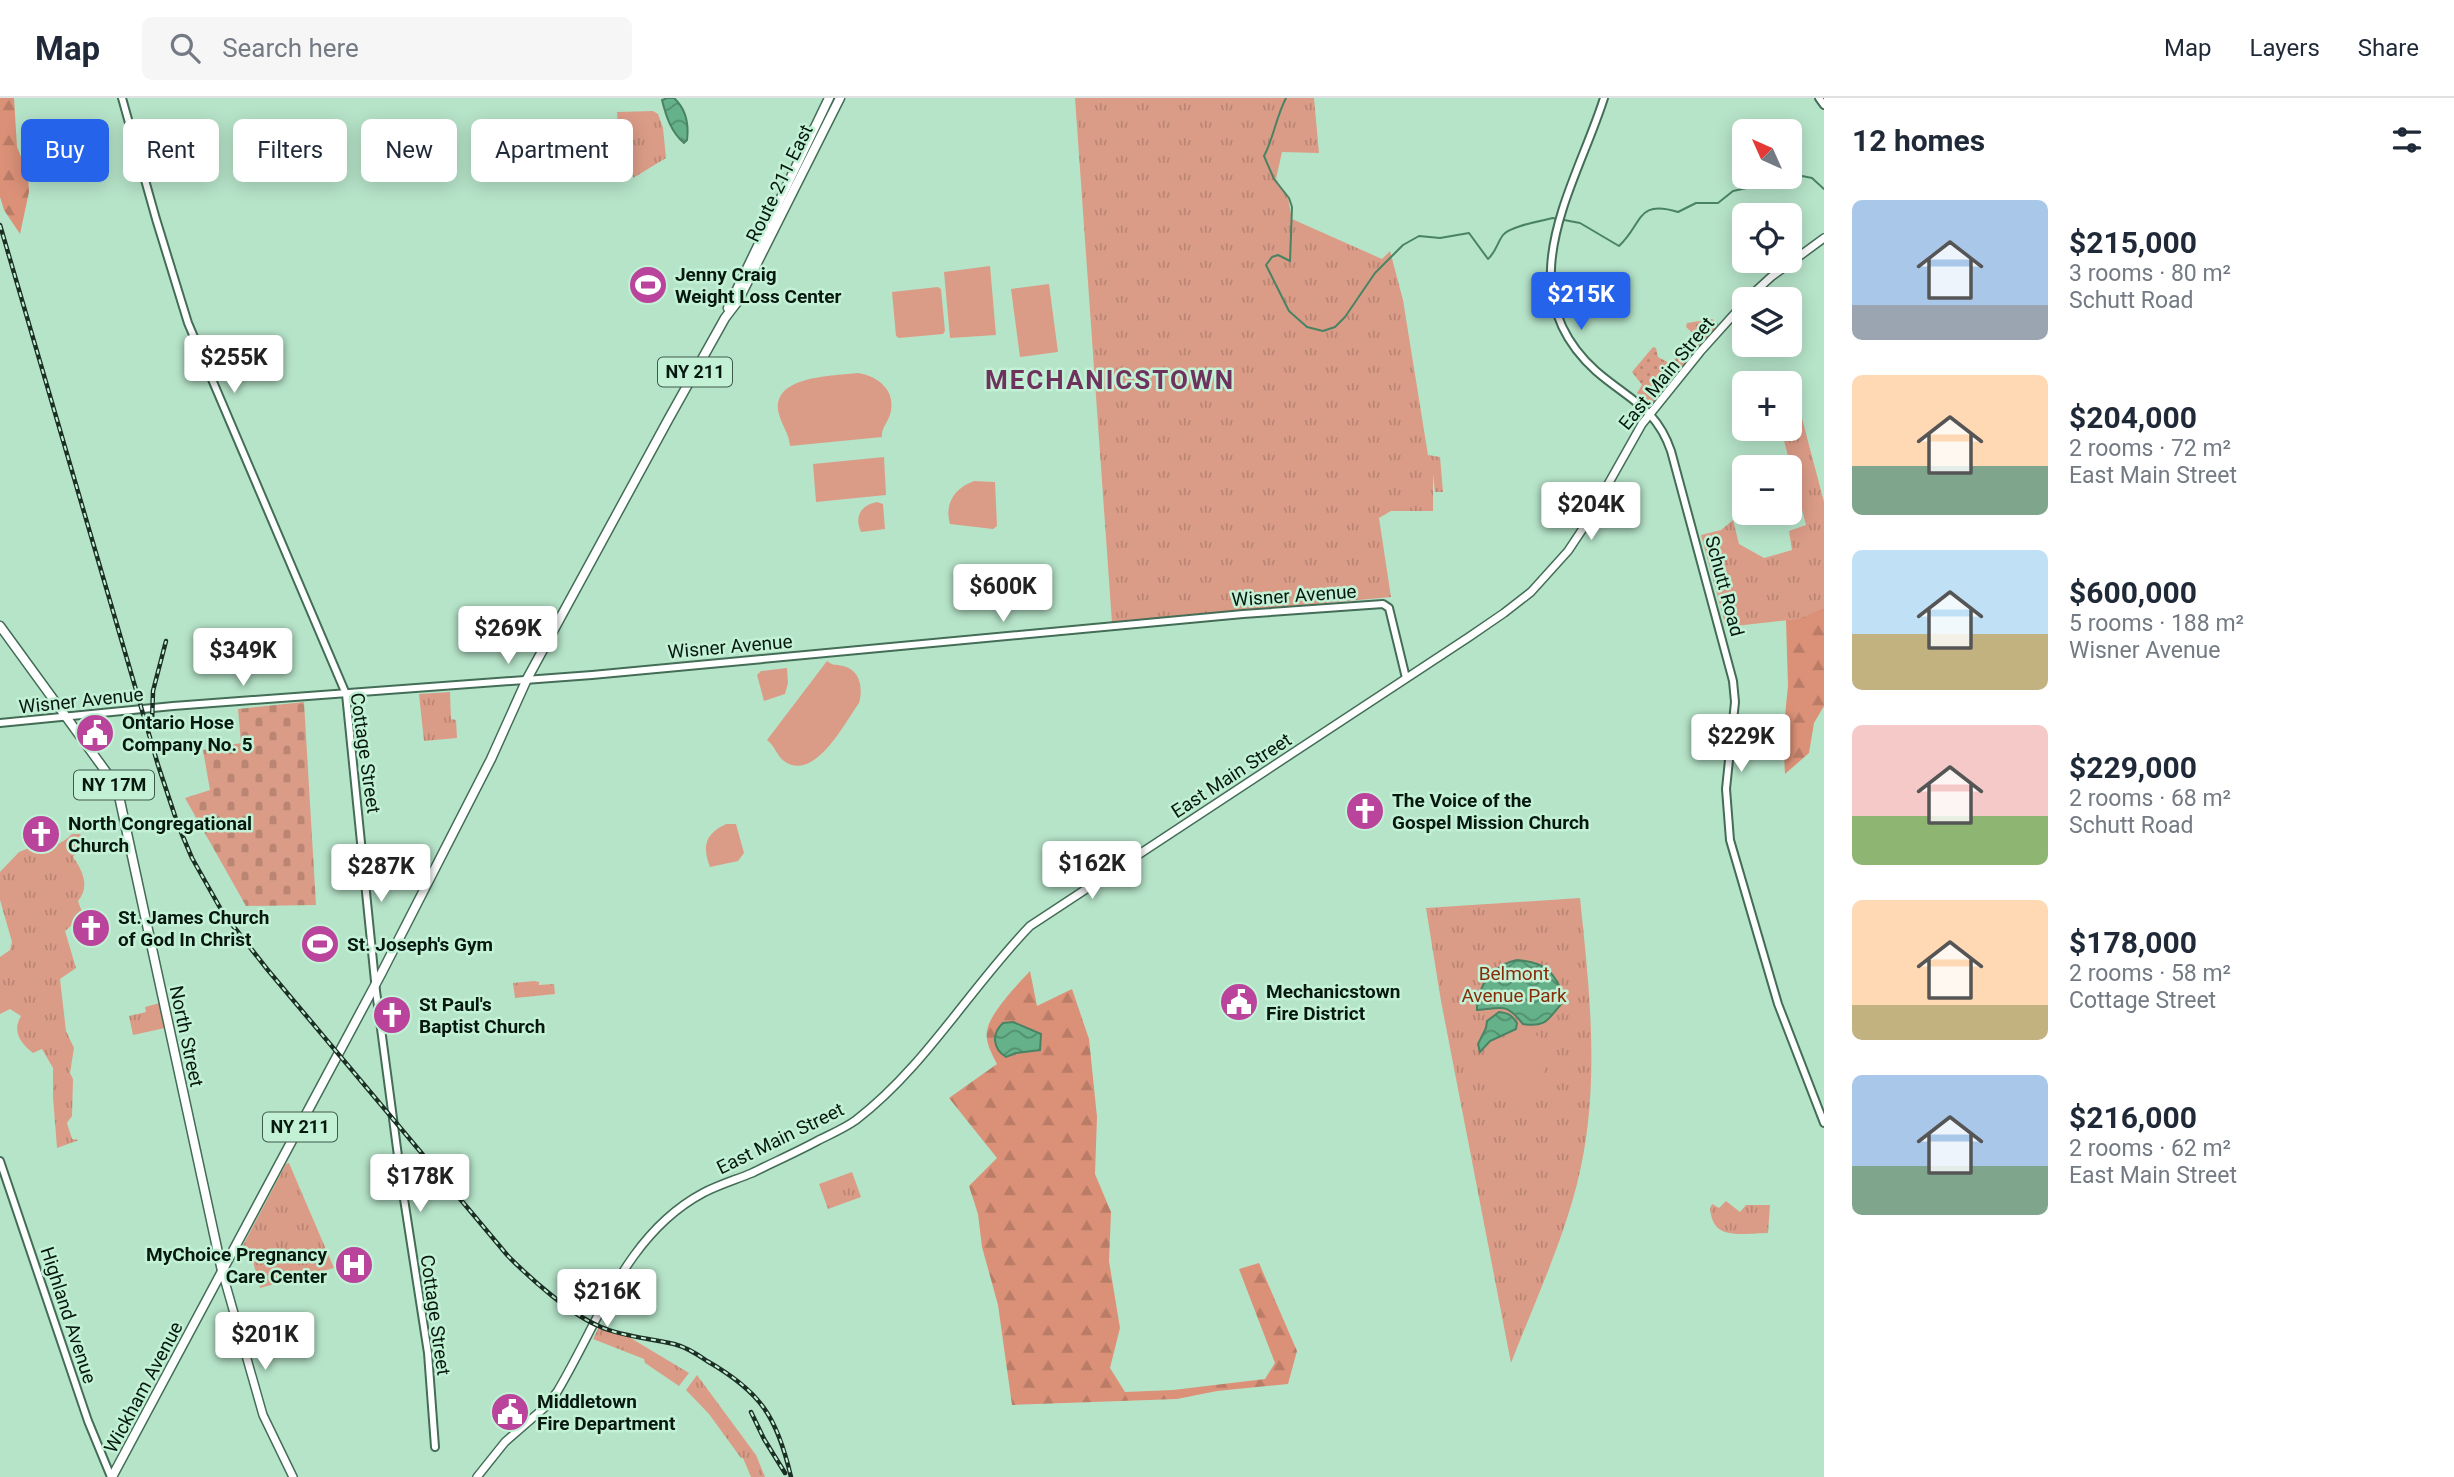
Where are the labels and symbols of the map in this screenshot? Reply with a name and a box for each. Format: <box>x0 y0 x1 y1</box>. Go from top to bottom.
north arrow <box>1732 119 1802 189</box>
street label: Route 211 East <box>741 121 818 246</box>
place label: Jenny Craig Weight Loss Center <box>675 263 842 308</box>
sports icon: Jenny Craig Weight Loss Center <box>627 264 669 306</box>
pin: $215K <box>1532 272 1630 332</box>
street label: East Main Street <box>1614 312 1719 434</box>
pin: $255K <box>185 336 283 395</box>
road number: NY 211 <box>658 358 732 386</box>
district label: MECHANICSTOWN <box>985 365 1235 395</box>
pin: $204K <box>1542 482 1640 542</box>
street label: Schutt Road <box>1700 533 1749 639</box>
pin: $600K <box>954 564 1052 624</box>
street label: Wisner Avenue <box>1231 580 1357 611</box>
pin: $269K <box>459 606 557 666</box>
pin: $349K <box>194 628 292 688</box>
street label: Wisner Avenue <box>667 630 793 663</box>
street label: Wisner Avenue <box>18 683 144 718</box>
street label: Cottage Street <box>346 691 385 815</box>
place label: Ontario Hose Company No. 5 <box>122 711 253 756</box>
public building icon: Ontario Hose Company No. 5 <box>74 712 116 754</box>
pin: $229K <box>1692 714 1790 774</box>
street label: East Main Street <box>1167 728 1296 823</box>
road number: NY 17M <box>74 770 154 800</box>
place label: The Voice of the Gospel Mission Church <box>1392 789 1589 834</box>
church icon: The Voice of the Gospel Mission Church <box>1344 790 1386 832</box>
place label: North Congregational Church <box>68 812 252 857</box>
church icon: North Congregational Church <box>20 813 62 855</box>
pin: $162K <box>1043 842 1141 901</box>
pin: $287K <box>332 844 430 904</box>
place label: St. James Church of God In Christ <box>118 906 269 951</box>
church icon: St. James Church of God In Christ <box>70 907 112 949</box>
sports icon: St. Joseph's Gym <box>299 923 341 965</box>
place label: St. Joseph's Gym <box>347 933 493 956</box>
park label: Belmont Avenue Park <box>1461 962 1567 1007</box>
place label: Mechanicstown Fire District <box>1266 980 1400 1025</box>
public building icon: Mechanicstown Fire District <box>1218 981 1260 1023</box>
street label: North Street <box>165 983 208 1089</box>
place label: St Paul's Baptist Church <box>419 993 545 1038</box>
church icon: St Paul's Baptist Church <box>371 994 413 1036</box>
street label: East Main Street <box>713 1098 848 1179</box>
road number: NY 211 <box>263 1112 337 1142</box>
pin: $178K <box>371 1154 469 1214</box>
place label: MyChoice Pregnancy Care Center <box>146 1243 327 1288</box>
street label: Highland Avenue <box>36 1244 101 1386</box>
hospital icon: MyChoice Pregnancy Care Center <box>333 1244 375 1286</box>
street label: Cottage Street <box>416 1253 455 1377</box>
pin: $216K <box>558 1270 656 1329</box>
pin: $201K <box>216 1312 314 1372</box>
street label: Wickham Avenue <box>99 1318 188 1457</box>
place label: Middletown Fire Department <box>537 1390 676 1435</box>
public building icon: Middletown Fire Department <box>489 1391 531 1433</box>

